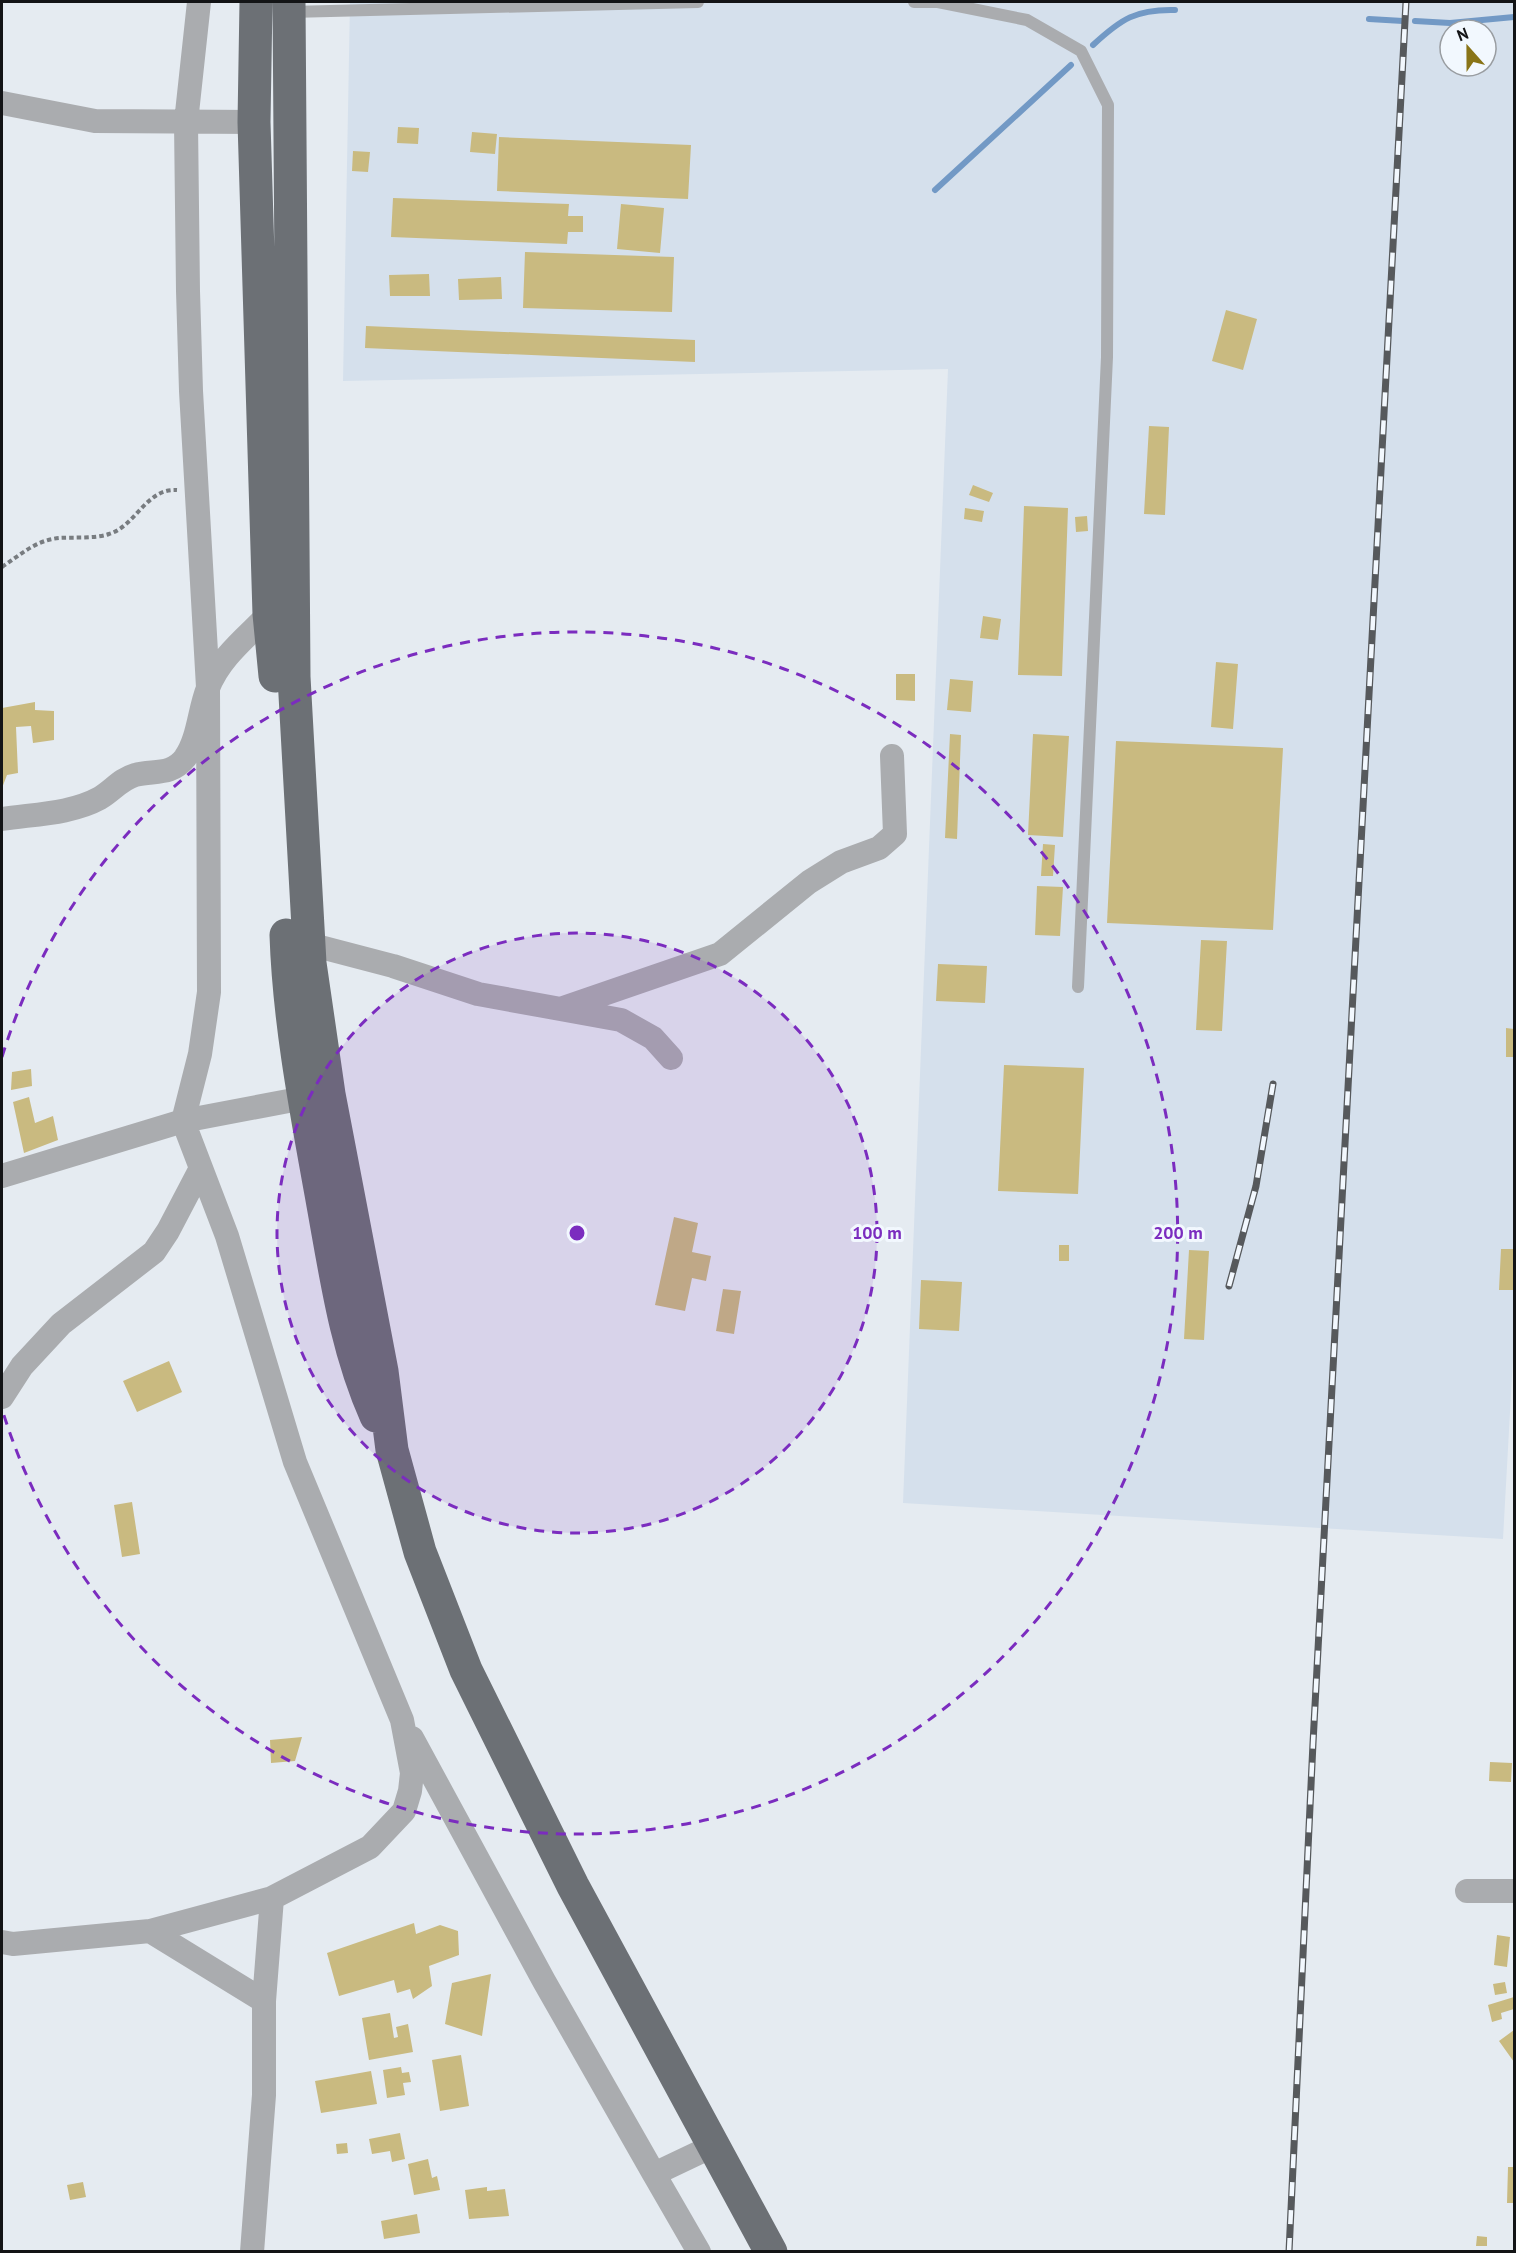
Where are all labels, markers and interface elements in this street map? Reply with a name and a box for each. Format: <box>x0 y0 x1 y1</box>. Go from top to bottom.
north arrow <box>1438 18 1498 78</box>
text: N <box>1454 23 1471 45</box>
text: 100 m <box>852 1221 902 1244</box>
text: 200 m <box>1153 1221 1203 1244</box>
centre of rings <box>567 1223 587 1243</box>

